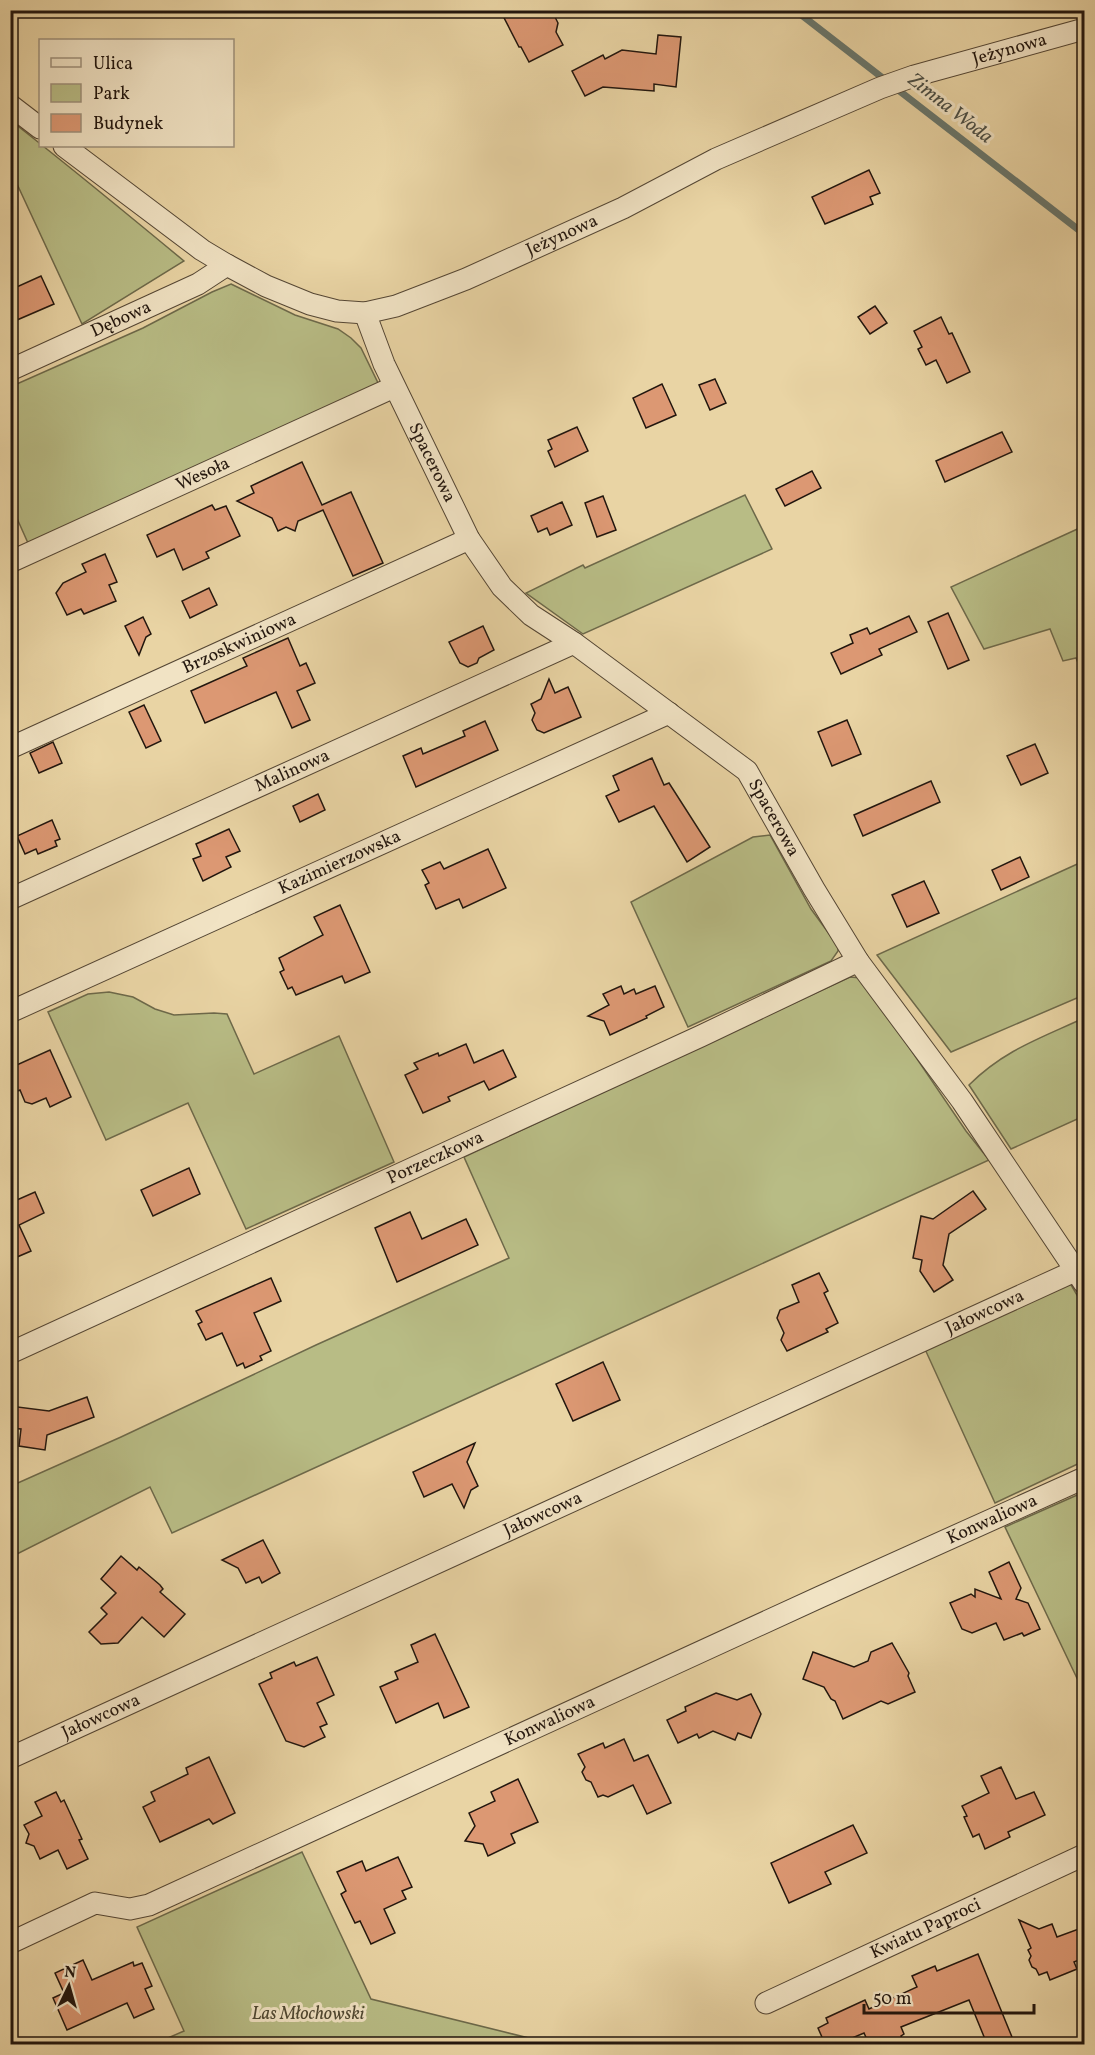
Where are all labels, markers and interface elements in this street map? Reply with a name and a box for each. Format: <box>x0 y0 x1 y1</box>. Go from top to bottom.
street label: Jeżynowa <box>970 27 1050 72</box>
legend <box>39 39 234 147</box>
text: Ulica <box>93 52 133 77</box>
water label: Zimna Woda <box>901 66 998 151</box>
text: Park <box>93 82 130 107</box>
text: Budynek <box>93 112 164 137</box>
street label: Jeżynowa <box>522 208 602 263</box>
street label: Dębowa <box>87 295 155 344</box>
street label: Spacerowa <box>402 419 462 507</box>
street label: Wesoła <box>172 451 234 497</box>
street label: Brzoskwiniowa <box>178 607 300 680</box>
street label: Malinowa <box>251 743 334 799</box>
street label: Spacerowa <box>742 774 806 861</box>
street label: Kazimierzowska <box>274 824 405 901</box>
street label: Porzeczkowa <box>383 1125 488 1191</box>
street label: Jałowcowa <box>942 1283 1028 1341</box>
street label: Jałowcowa <box>500 1485 586 1543</box>
street label: Konwaliowa <box>943 1488 1042 1551</box>
street label: Jałowcowa <box>58 1688 144 1745</box>
street label: Konwaliowa <box>501 1689 599 1753</box>
street label: Kwiatu Paproci <box>866 1892 985 1965</box>
north arrow <box>39 1956 99 2016</box>
text: N <box>63 1962 77 1985</box>
scale bar <box>864 1977 1034 2015</box>
text: 50 m <box>873 1987 912 2012</box>
park label: Las Młochowski <box>252 2002 365 2027</box>

